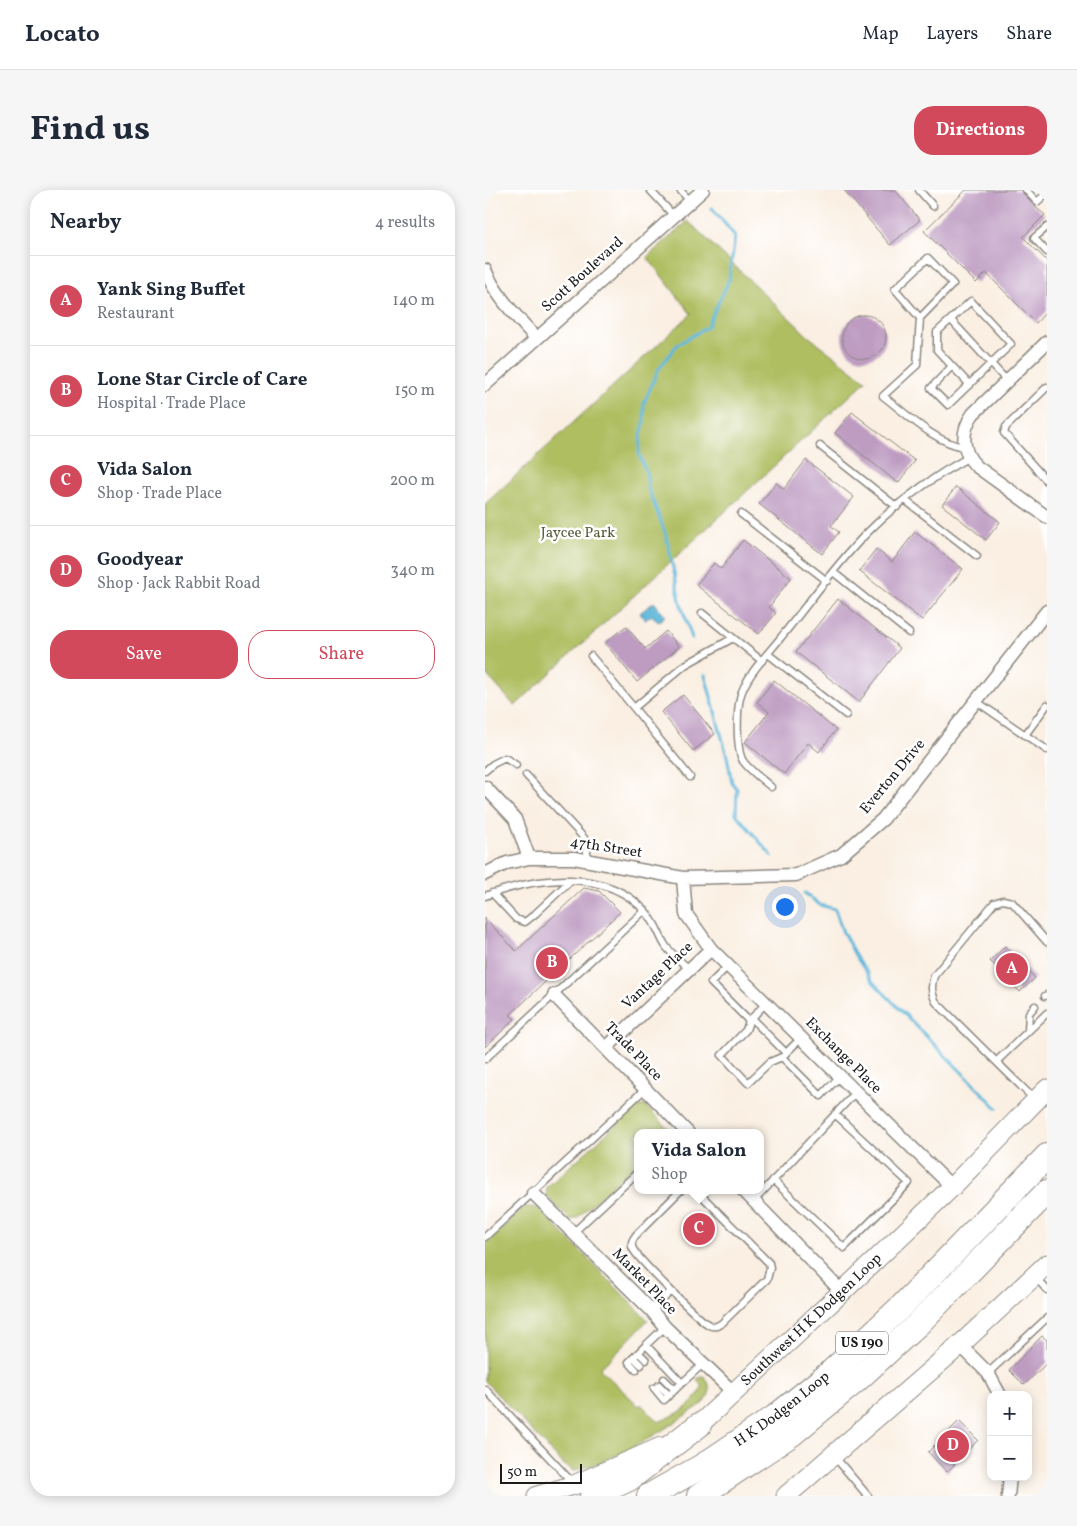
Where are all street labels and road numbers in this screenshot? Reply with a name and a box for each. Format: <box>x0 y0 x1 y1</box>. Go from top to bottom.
street label: Scott Boulevard <box>537 232 629 318</box>
street label: Everton Drive <box>855 735 931 819</box>
street label: 47th Street <box>568 832 644 864</box>
street label: Vantage Place <box>618 938 698 1014</box>
street label: Exchange Place <box>800 1013 886 1099</box>
street label: Trade Place <box>599 1018 667 1086</box>
street label: Market Place <box>607 1244 681 1320</box>
street label: Southwest H K Dodgen Loop <box>736 1249 887 1391</box>
road number: US 190 <box>836 1332 888 1354</box>
street label: H K Dodgen Loop <box>730 1367 834 1452</box>

